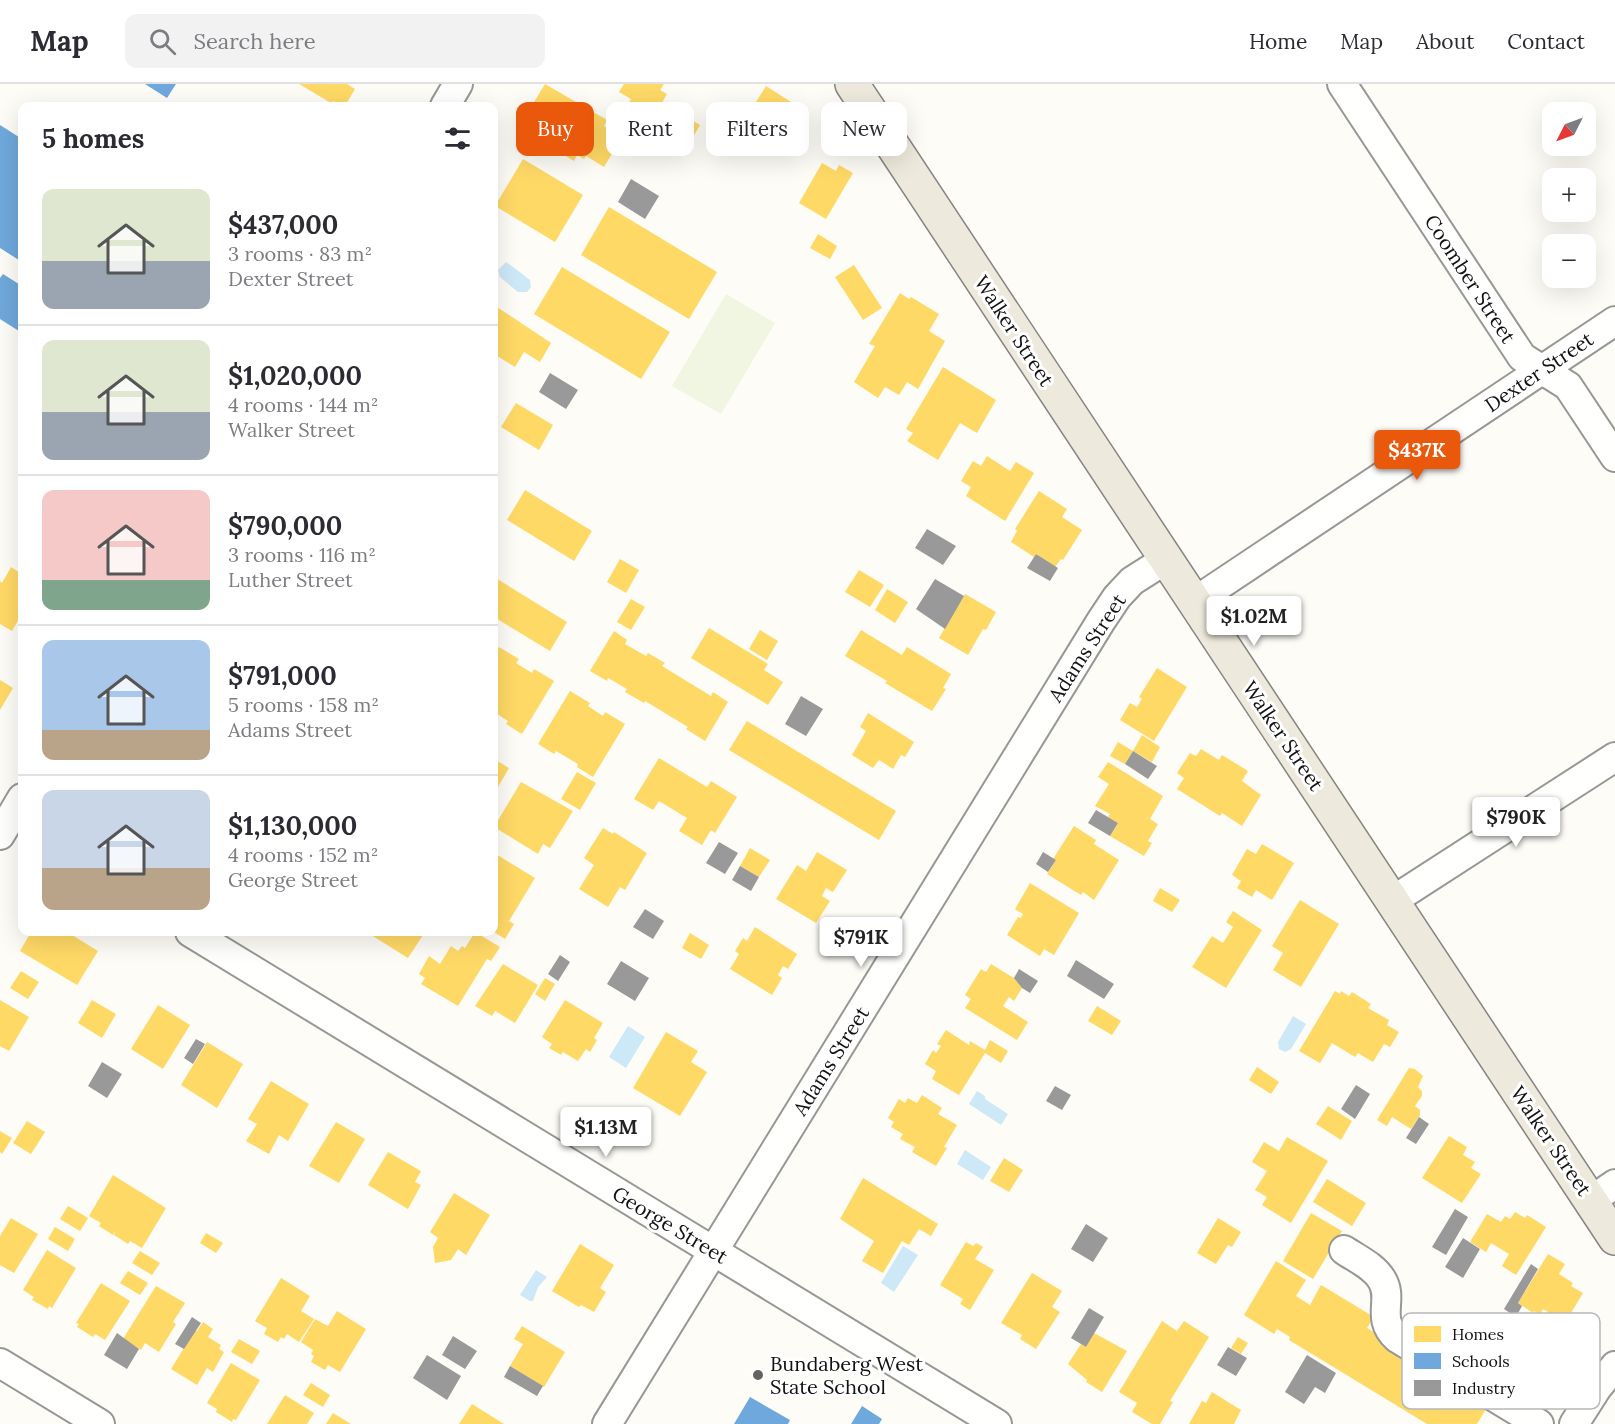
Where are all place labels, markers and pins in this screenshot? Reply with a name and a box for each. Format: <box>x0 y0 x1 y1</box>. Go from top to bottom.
pin: $437K <box>1375 430 1459 481</box>
pin: $1.02M <box>1205 596 1303 647</box>
pin: $790K <box>1474 797 1558 848</box>
pin: $791K <box>819 917 903 968</box>
pin: $1.13M <box>557 1107 655 1158</box>
place label: Bundaberg West State School <box>770 1351 923 1399</box>
marker: Bundaberg West State School <box>751 1368 765 1382</box>

